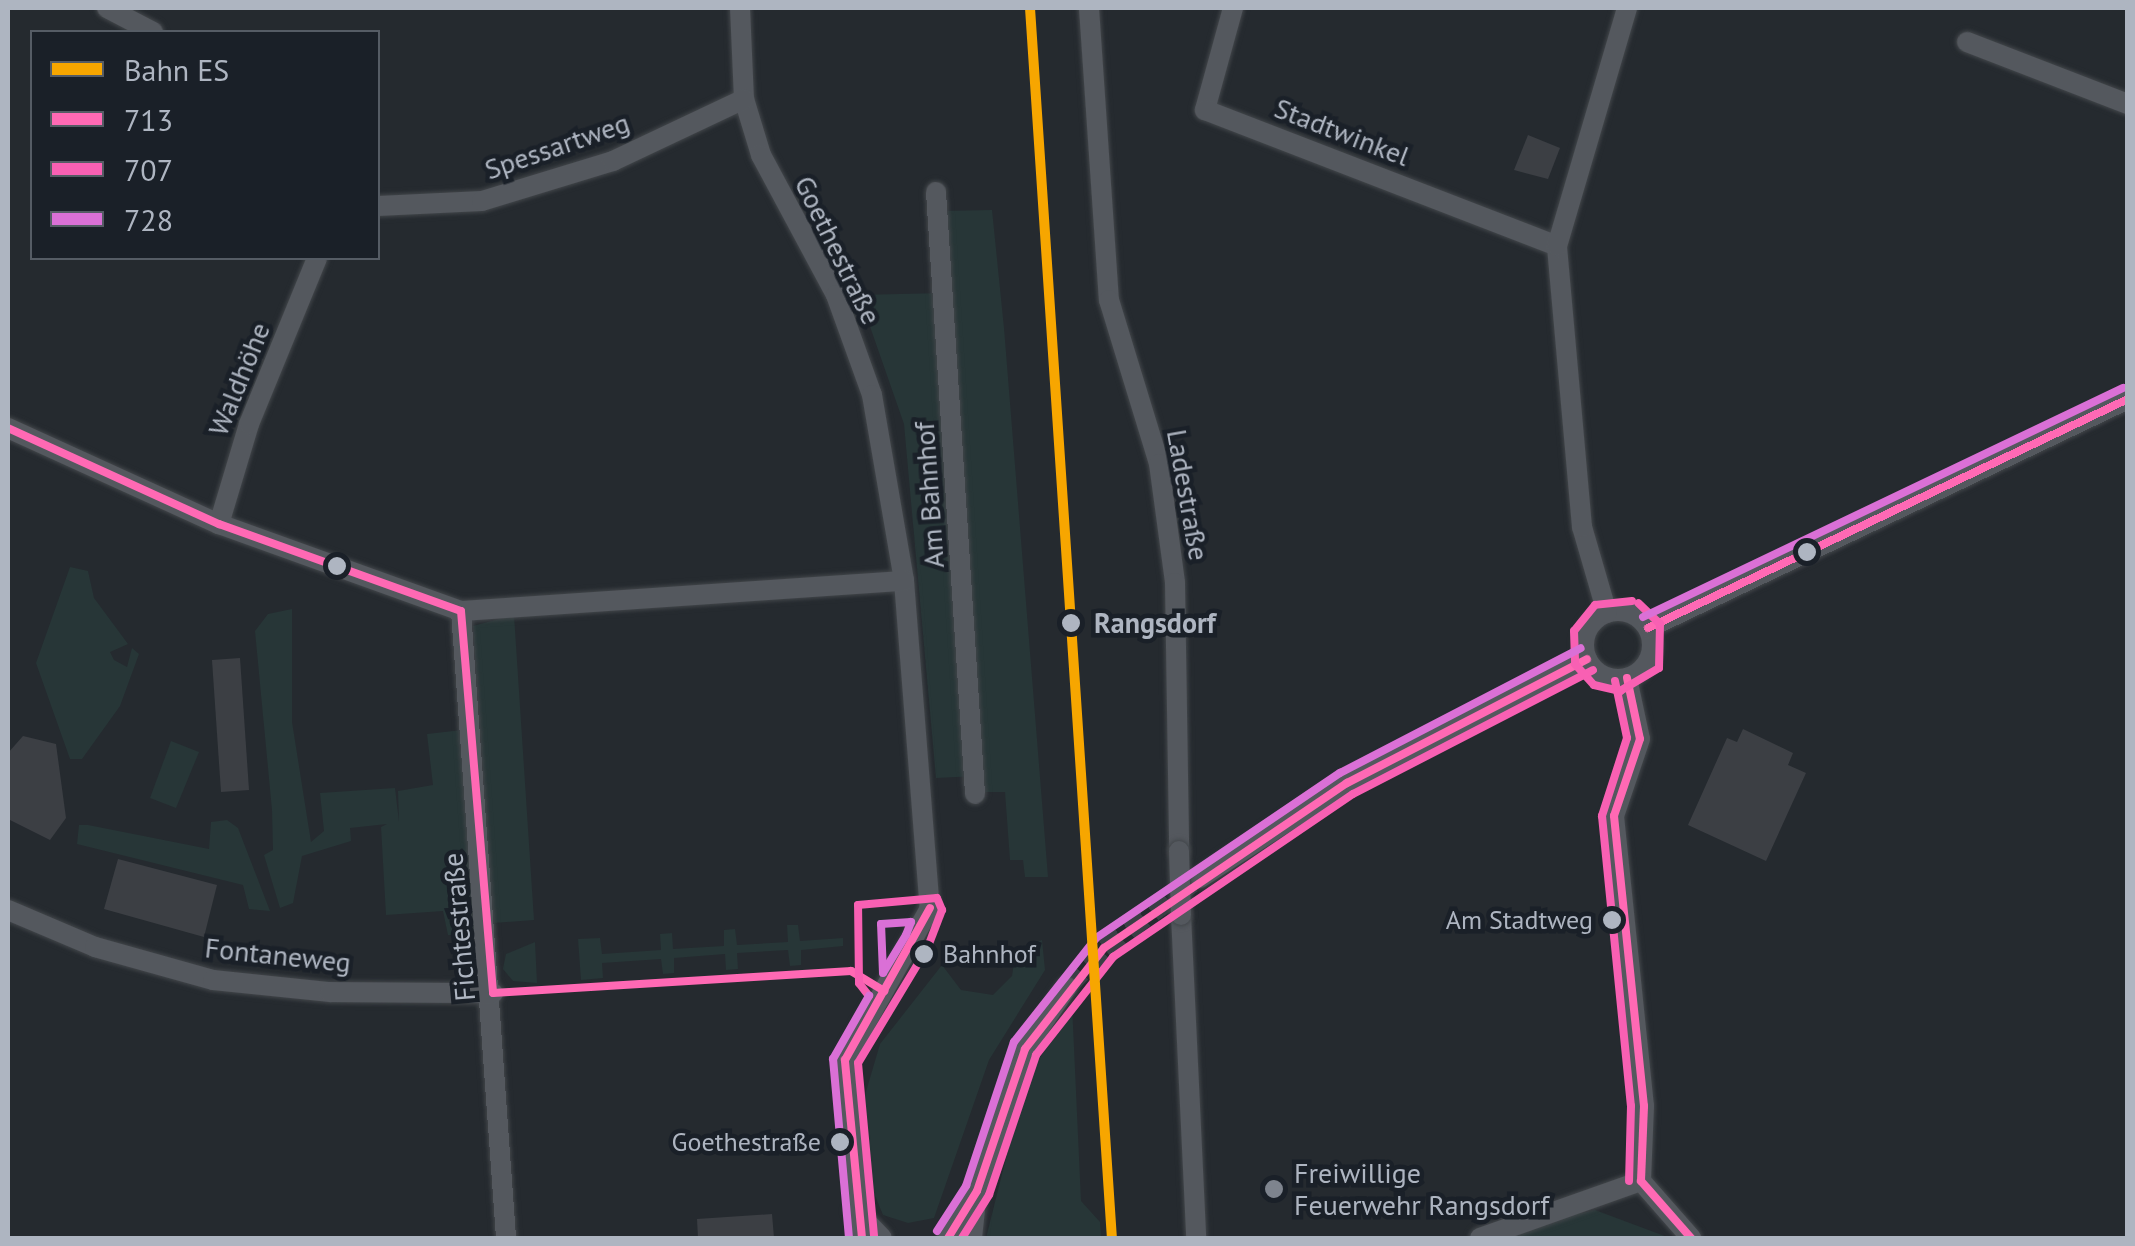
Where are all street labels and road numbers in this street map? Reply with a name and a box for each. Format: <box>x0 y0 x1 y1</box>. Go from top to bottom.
street label: Stadtwinkel <box>1270 91 1414 173</box>
street label: Spessartweg <box>480 106 634 186</box>
street label: Goethestraße <box>788 170 888 330</box>
street label: Waldhöhe <box>201 318 277 440</box>
street label: Am Bahnhof <box>907 421 951 569</box>
street label: Ladestraße <box>1160 427 1216 563</box>
street label: Fichtestraße <box>436 851 482 1003</box>
street label: Fontaneweg <box>203 931 353 979</box>

